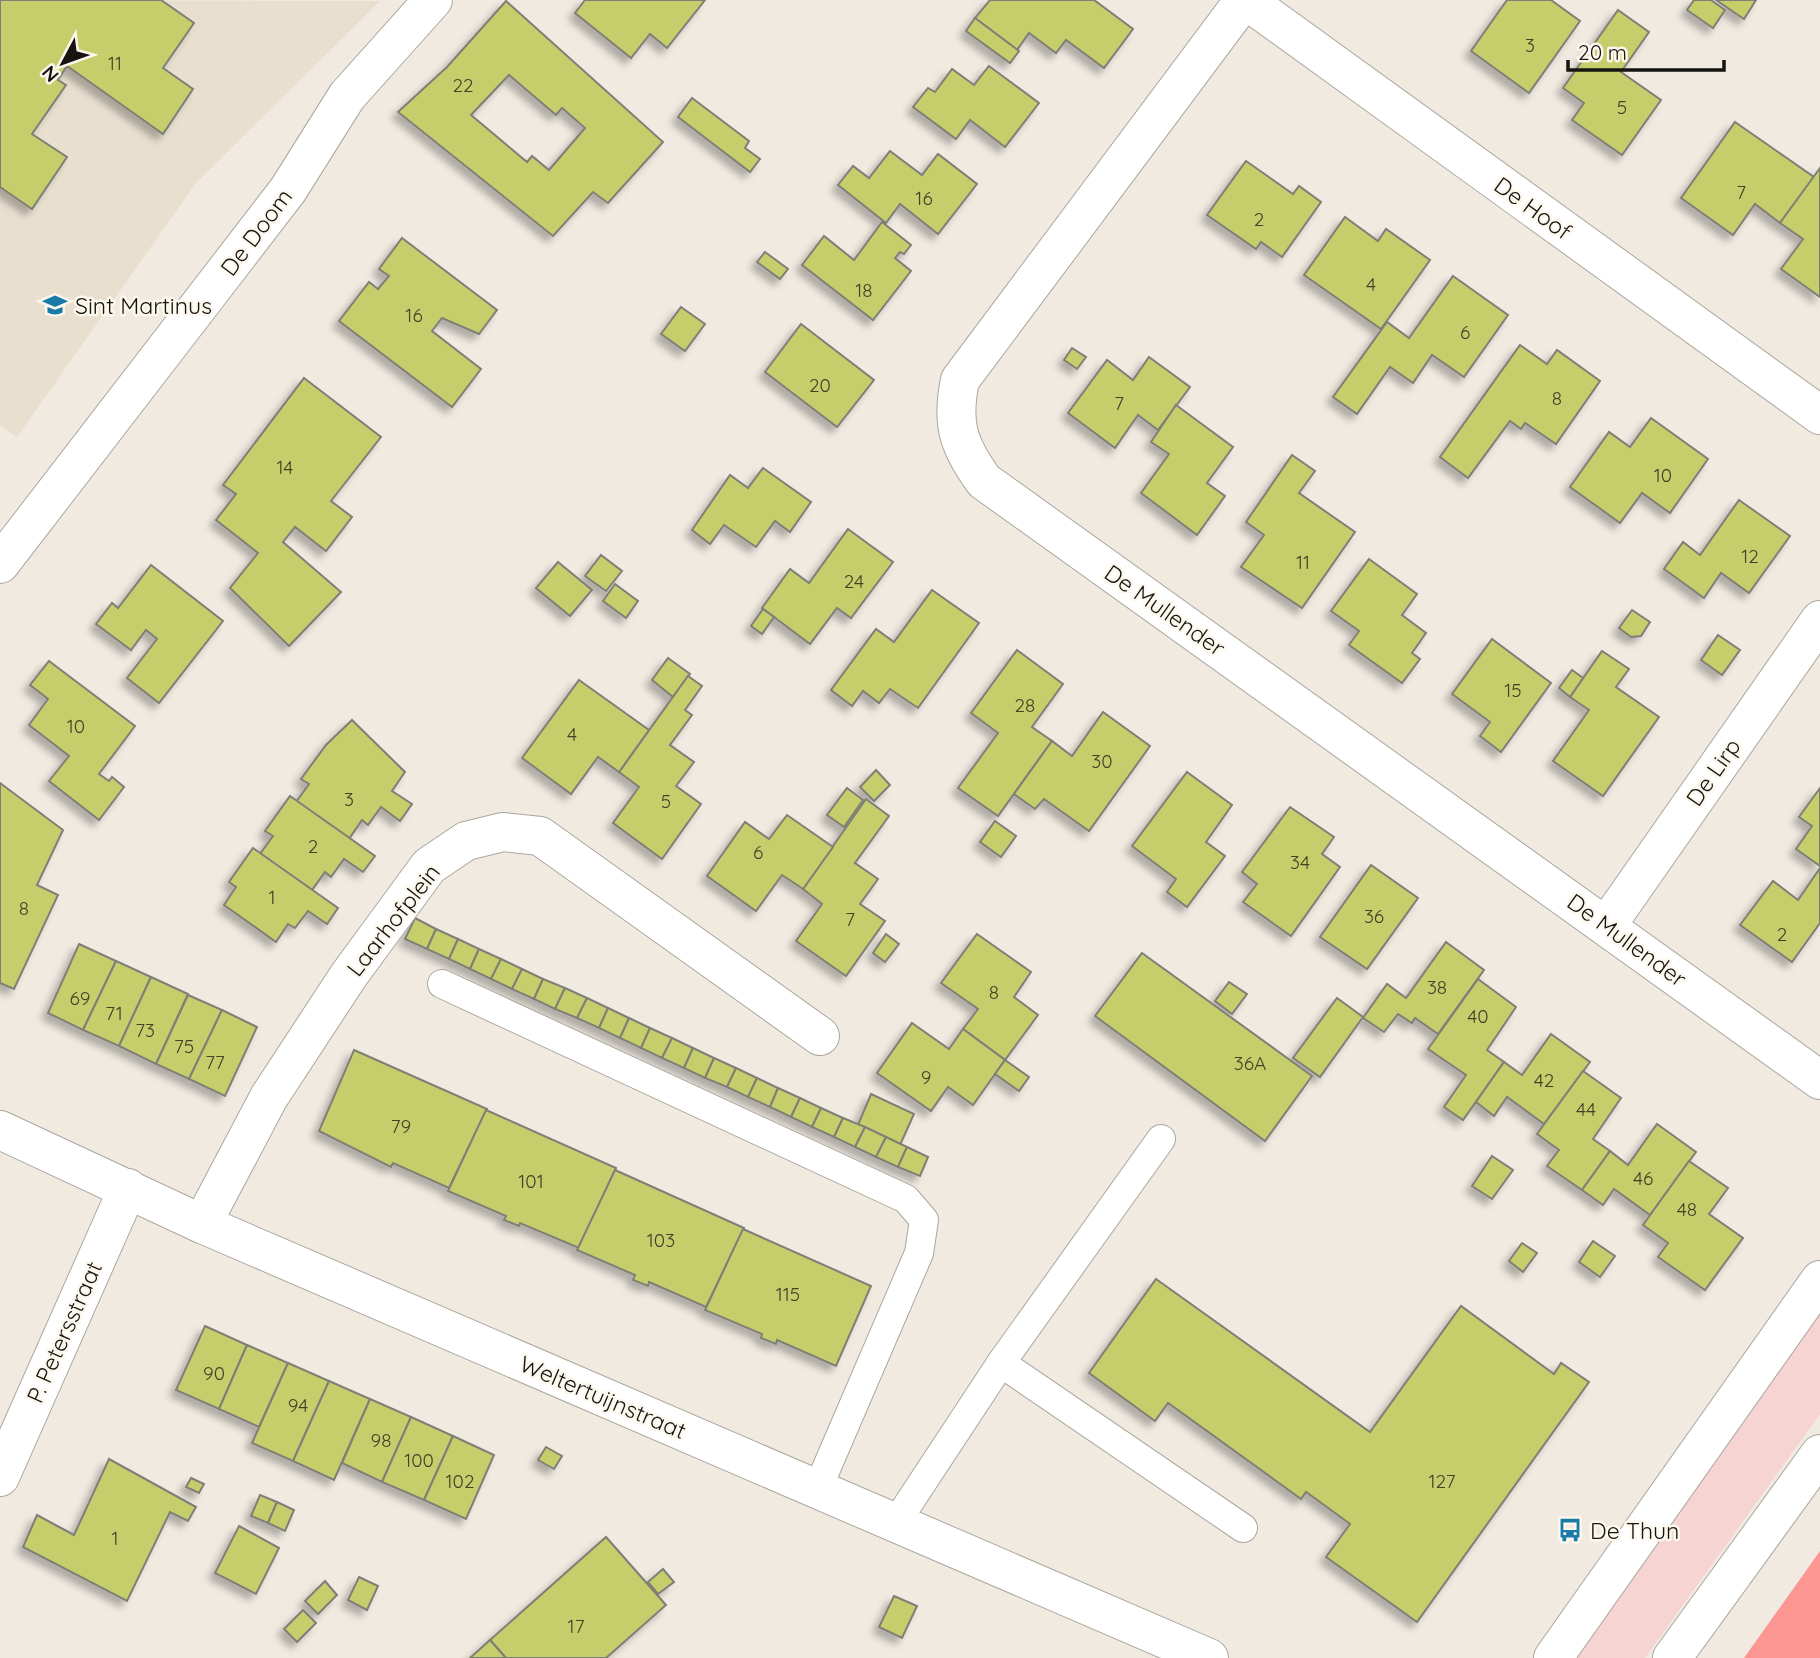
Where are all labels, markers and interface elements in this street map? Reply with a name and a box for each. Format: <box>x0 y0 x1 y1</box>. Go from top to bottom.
north arrow <box>28 28 98 98</box>
scale bar <box>1568 28 1724 72</box>
house number: 3 <box>1525 33 1535 57</box>
text: 20 m <box>1578 39 1627 65</box>
house number: 11 <box>108 51 122 75</box>
text: N <box>37 61 64 87</box>
house number: 22 <box>452 73 474 97</box>
house number: 5 <box>1617 95 1627 119</box>
street label: De Hoof <box>1489 170 1577 246</box>
house number: 7 <box>1736 180 1746 204</box>
street label: De Doom <box>214 183 298 281</box>
house number: 16 <box>915 186 933 210</box>
house number: 2 <box>1254 207 1264 231</box>
house number: 4 <box>1366 272 1376 296</box>
house number: 18 <box>855 278 873 302</box>
school or university icon: Sint Martinus <box>41 291 69 319</box>
place label: Sint Martinus <box>75 291 212 320</box>
house number: 16 <box>405 303 423 327</box>
house number: 6 <box>1460 320 1470 344</box>
house number: 20 <box>809 373 831 397</box>
house number: 8 <box>1552 386 1562 410</box>
house number: 7 <box>1114 391 1124 415</box>
house number: 14 <box>277 455 293 479</box>
house number: 10 <box>1654 463 1672 487</box>
house number: 12 <box>1741 544 1759 568</box>
house number: 11 <box>1296 550 1310 574</box>
street label: De Mullender <box>1099 558 1231 662</box>
house number: 24 <box>844 569 864 593</box>
house number: 15 <box>1504 678 1522 702</box>
house number: 28 <box>1015 693 1035 717</box>
house number: 10 <box>67 714 85 738</box>
house number: 4 <box>567 722 577 746</box>
street label: De Lirp <box>1679 733 1747 811</box>
house number: 30 <box>1091 749 1113 773</box>
house number: 3 <box>344 787 354 811</box>
house number: 5 <box>661 789 671 813</box>
house number: 2 <box>308 834 318 858</box>
house number: 6 <box>753 840 763 864</box>
house number: 34 <box>1290 850 1310 874</box>
street label: Laarhofplein <box>340 858 446 982</box>
house number: 1 <box>268 885 276 909</box>
street label: De Mullender <box>1562 887 1692 993</box>
house number: 8 <box>19 896 29 920</box>
house number: 36 <box>1364 904 1384 928</box>
house number: 7 <box>845 907 855 931</box>
house number: 2 <box>1777 922 1787 946</box>
house number: 38 <box>1427 975 1447 999</box>
house number: 8 <box>989 980 999 1004</box>
house number: 69 <box>70 986 90 1010</box>
house number: 71 <box>105 1001 123 1025</box>
house number: 40 <box>1467 1004 1489 1028</box>
house number: 73 <box>135 1018 155 1042</box>
house number: 75 <box>174 1034 194 1058</box>
house number: 77 <box>205 1050 225 1074</box>
house number: 36A <box>1234 1051 1266 1075</box>
house number: 9 <box>921 1065 931 1089</box>
house number: 42 <box>1534 1068 1554 1092</box>
house number: 44 <box>1576 1097 1596 1121</box>
house number: 79 <box>391 1114 411 1138</box>
house number: 46 <box>1633 1166 1653 1190</box>
house number: 101 <box>518 1169 544 1193</box>
house number: 48 <box>1677 1197 1697 1221</box>
house number: 103 <box>647 1228 675 1252</box>
street label: P. Petersstraat <box>20 1257 108 1407</box>
house number: 115 <box>776 1282 800 1306</box>
street label: Weltertuijnstraat <box>515 1349 691 1445</box>
house number: 90 <box>203 1361 225 1385</box>
house number: 94 <box>288 1393 308 1417</box>
house number: 98 <box>371 1428 391 1452</box>
house number: 100 <box>404 1448 434 1472</box>
house number: 102 <box>446 1469 474 1493</box>
house number: 127 <box>1429 1469 1456 1493</box>
bus stop icon: De Thun <box>1556 1516 1584 1544</box>
place label: De Thun <box>1590 1516 1679 1545</box>
house number: 1 <box>111 1526 119 1550</box>
house number: 17 <box>568 1614 585 1638</box>

